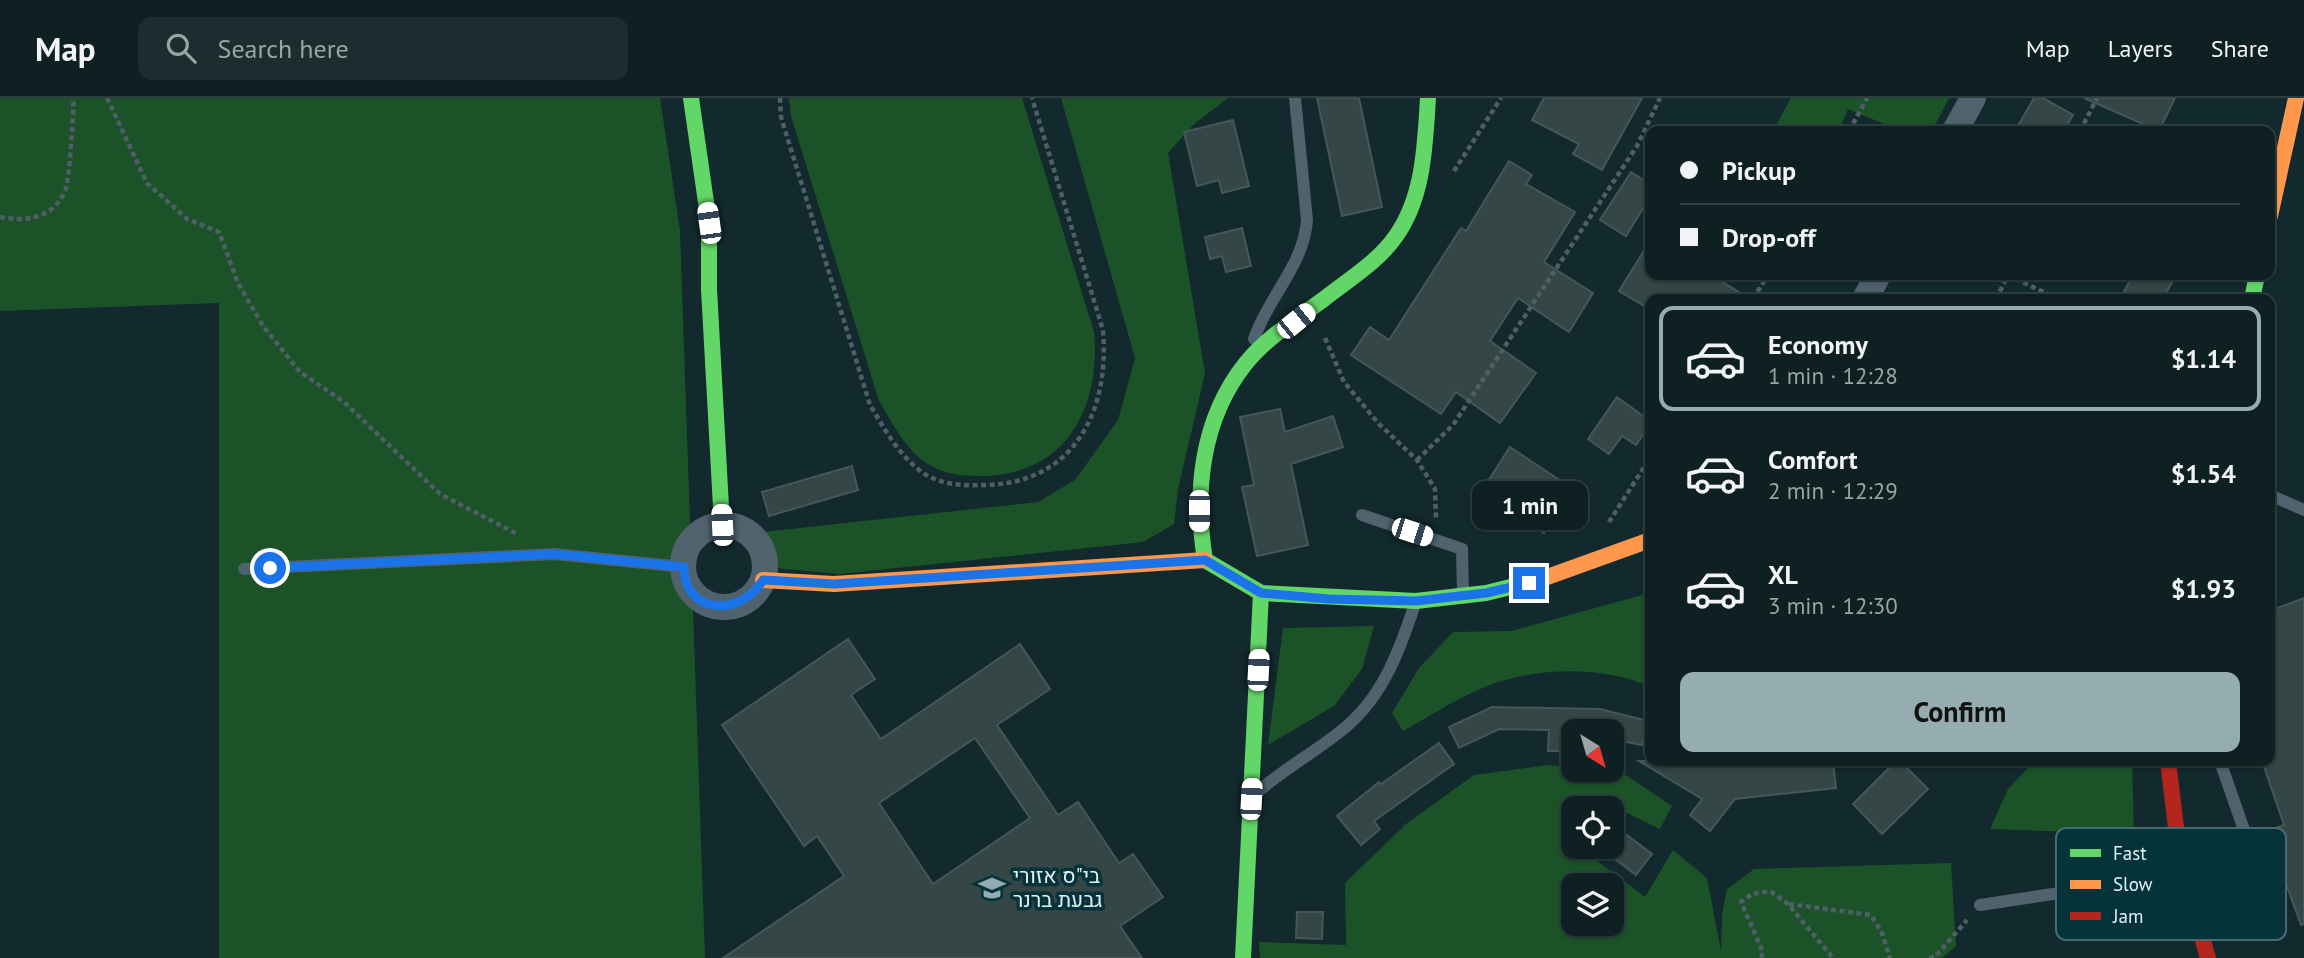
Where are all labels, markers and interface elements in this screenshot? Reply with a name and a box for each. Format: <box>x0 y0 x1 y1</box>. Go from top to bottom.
search box <box>138 17 628 80</box>
text: Map <box>35 27 96 70</box>
icon: search <box>162 29 200 67</box>
text: Search here <box>218 32 349 65</box>
text: Map <box>2026 33 2070 64</box>
text: Layers <box>2108 33 2173 64</box>
text: Share <box>2211 33 2269 64</box>
text: Pickup <box>1722 154 1796 187</box>
car <box>696 201 723 245</box>
text: Drop-off <box>1722 221 1816 254</box>
car <box>1274 300 1319 342</box>
icon: car <box>1684 327 1747 390</box>
text: Economy <box>1768 328 1868 361</box>
text: $1.14 <box>2171 342 2236 375</box>
text: 1 min · 12:28 <box>1768 361 1898 390</box>
icon: car <box>1684 442 1747 505</box>
text: Comfort <box>1768 443 1858 476</box>
text: $1.54 <box>2171 457 2236 490</box>
text: 2 min · 12:29 <box>1768 476 1898 505</box>
callout: 1 min <box>1471 482 1587 531</box>
car <box>1189 490 1210 532</box>
text: 1 min <box>1502 491 1558 520</box>
car <box>711 503 734 547</box>
car <box>1389 516 1436 548</box>
route start <box>254 552 286 584</box>
icon: car <box>1684 557 1747 620</box>
text: XL <box>1768 558 1798 591</box>
route end <box>1513 567 1545 599</box>
text: $1.93 <box>2171 572 2236 605</box>
text: 3 min · 12:30 <box>1768 591 1898 620</box>
car <box>1247 648 1270 692</box>
button: Confirm <box>1680 672 2240 752</box>
north arrow <box>1561 719 1624 782</box>
map controls <box>1561 719 1624 936</box>
car <box>1240 777 1263 821</box>
button: locate <box>1561 796 1624 859</box>
legend <box>2056 828 2286 940</box>
text: Fast <box>2113 841 2147 865</box>
place label: בי"ס אזורי גבעת ברנר <box>1013 862 1102 913</box>
text: Slow <box>2113 872 2153 896</box>
school or university icon: בי"ס אזורי גבעת ברנר <box>977 873 1007 903</box>
button: layers <box>1561 873 1624 936</box>
text: Jam <box>2112 904 2143 928</box>

